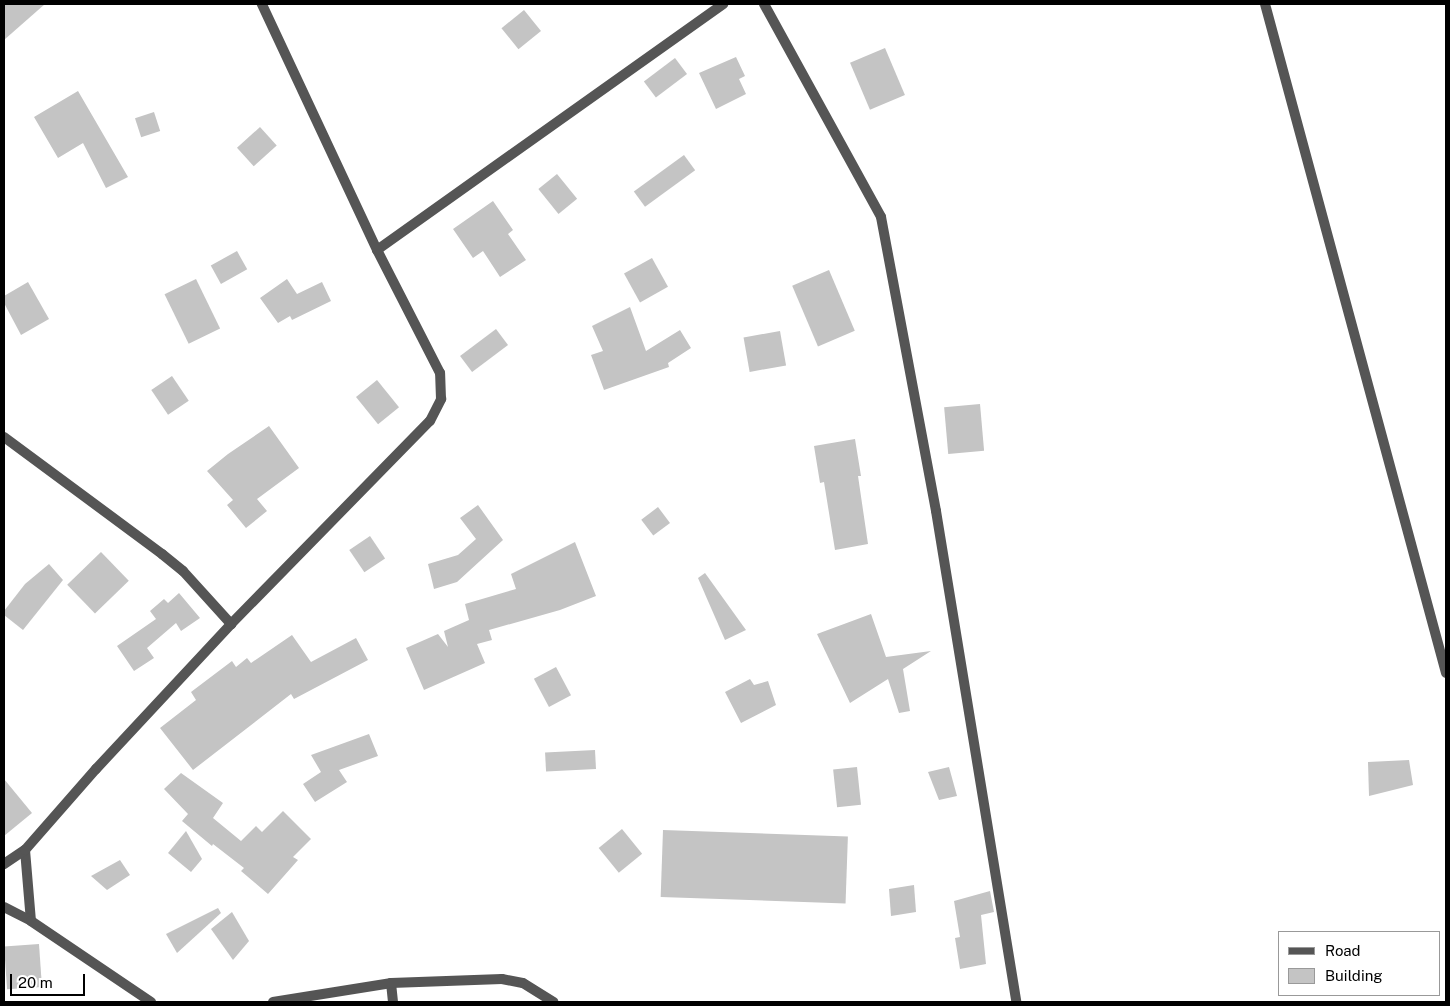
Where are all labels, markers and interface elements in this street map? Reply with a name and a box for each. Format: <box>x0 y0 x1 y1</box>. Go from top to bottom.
legend <box>1278 931 1440 996</box>
text: Road <box>1325 942 1361 959</box>
scale bar <box>12 964 88 996</box>
text: Building <box>1325 967 1383 984</box>
text: 20 m <box>18 974 53 991</box>

